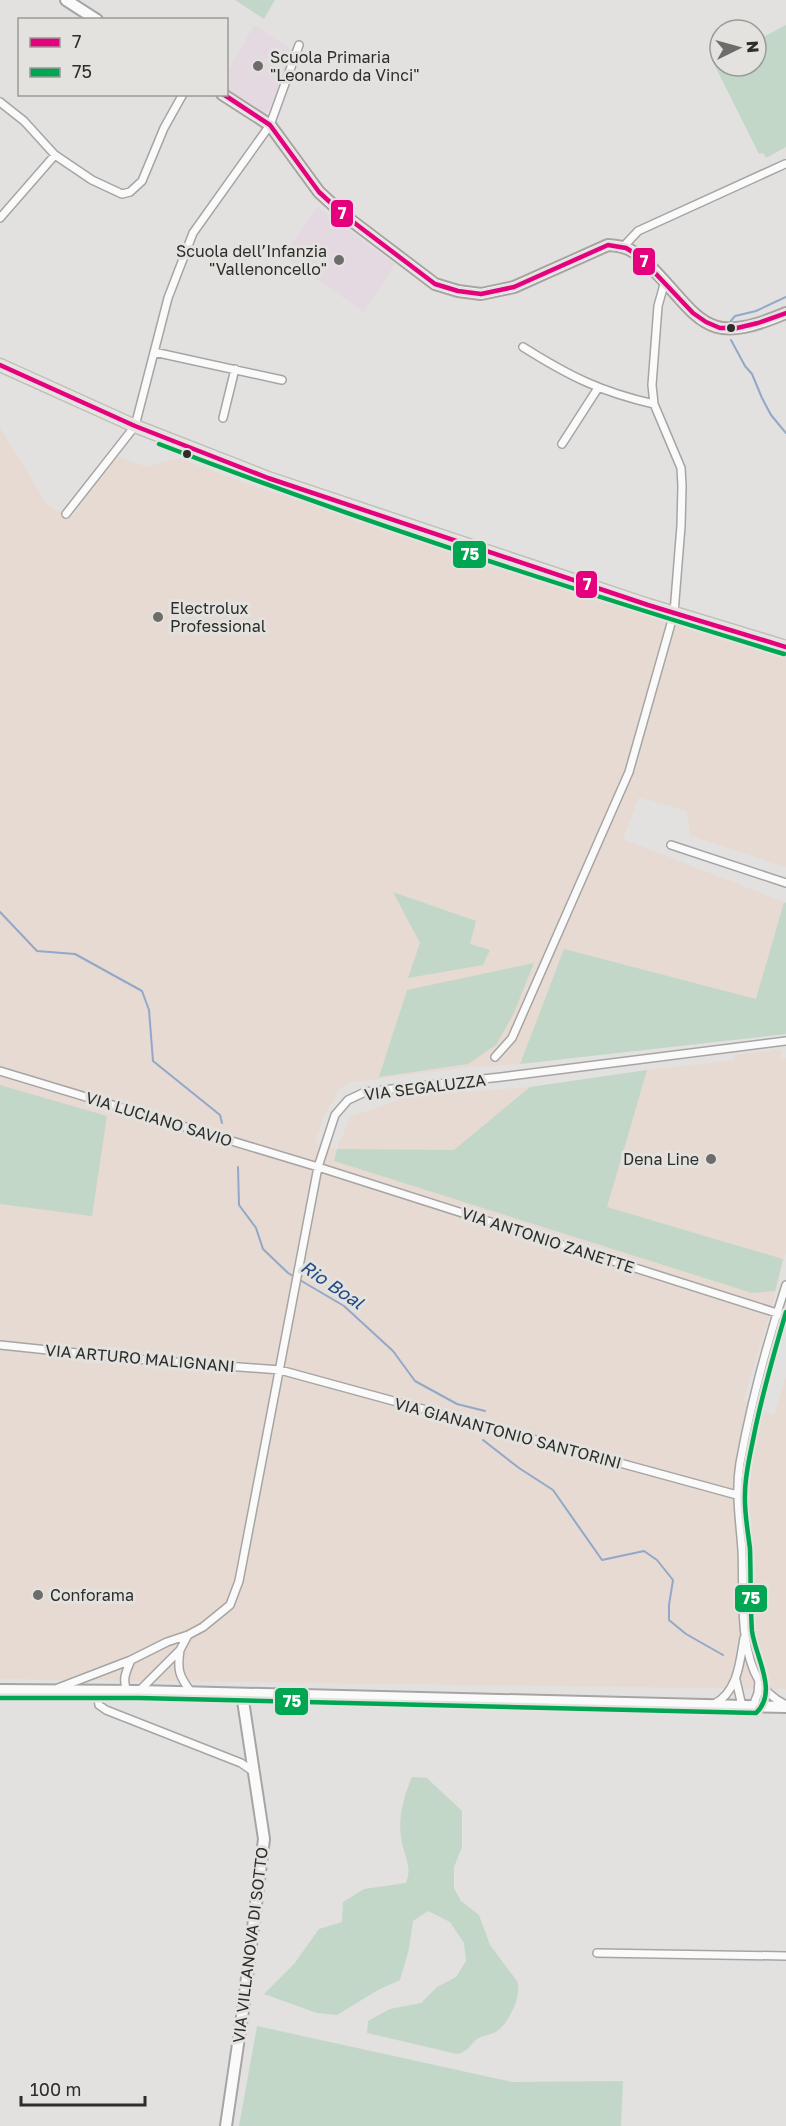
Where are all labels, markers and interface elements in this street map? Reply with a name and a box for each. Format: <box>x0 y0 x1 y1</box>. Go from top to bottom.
legend <box>18 18 228 96</box>
north arrow <box>708 18 768 78</box>
text: 7 <box>72 30 82 52</box>
text: N <box>742 40 763 54</box>
place label: Scuola Primaria "Leonardo da Vinci" <box>270 47 419 85</box>
marker: Scuola Primaria "Leonardo da Vinci" <box>251 59 265 73</box>
text: 75 <box>72 60 92 82</box>
line badge: 7 <box>330 199 354 228</box>
text: 7 <box>338 203 347 223</box>
place label: Scuola dell’Infanzia "Vallenoncello" <box>176 241 327 279</box>
line badge: 7 <box>632 247 656 276</box>
text: 7 <box>640 251 649 271</box>
marker: Scuola dell’Infanzia "Vallenoncello" <box>332 253 346 267</box>
unlabelled marker <box>725 322 737 334</box>
unlabelled marker <box>181 448 193 460</box>
line badge: 75 <box>452 540 487 569</box>
text: 75 <box>461 544 479 564</box>
line badge: 7 <box>575 570 598 599</box>
text: 7 <box>583 574 592 594</box>
place label: Electrolux Professional <box>170 598 266 636</box>
marker: Electrolux Professional <box>151 610 165 624</box>
street label: VIA SEGALUZZA <box>363 1070 487 1104</box>
street label: VIA LUCIANO SAVIO <box>83 1087 235 1151</box>
place label: Dena Line <box>623 1149 699 1169</box>
marker: Dena Line <box>704 1152 718 1166</box>
street label: VIA ANTONIO ZANETTE <box>459 1203 637 1277</box>
water label: Rio Boal <box>297 1255 369 1314</box>
street label: VIA ARTURO MALIGNANI <box>44 1340 236 1376</box>
street label: VIA GIANANTONIO SANTORINI <box>392 1393 624 1473</box>
line badge: 75 <box>734 1584 768 1613</box>
place label: Conforama <box>50 1585 134 1605</box>
marker: Conforama <box>31 1588 45 1602</box>
text: 75 <box>742 1588 760 1608</box>
line badge: 75 <box>274 1687 309 1716</box>
text: 75 <box>283 1691 301 1711</box>
street label: VIA VILLANOVA DI SOTTO <box>228 1846 272 2044</box>
scale bar <box>21 2069 146 2107</box>
text: 100 m <box>30 2078 81 2100</box>

